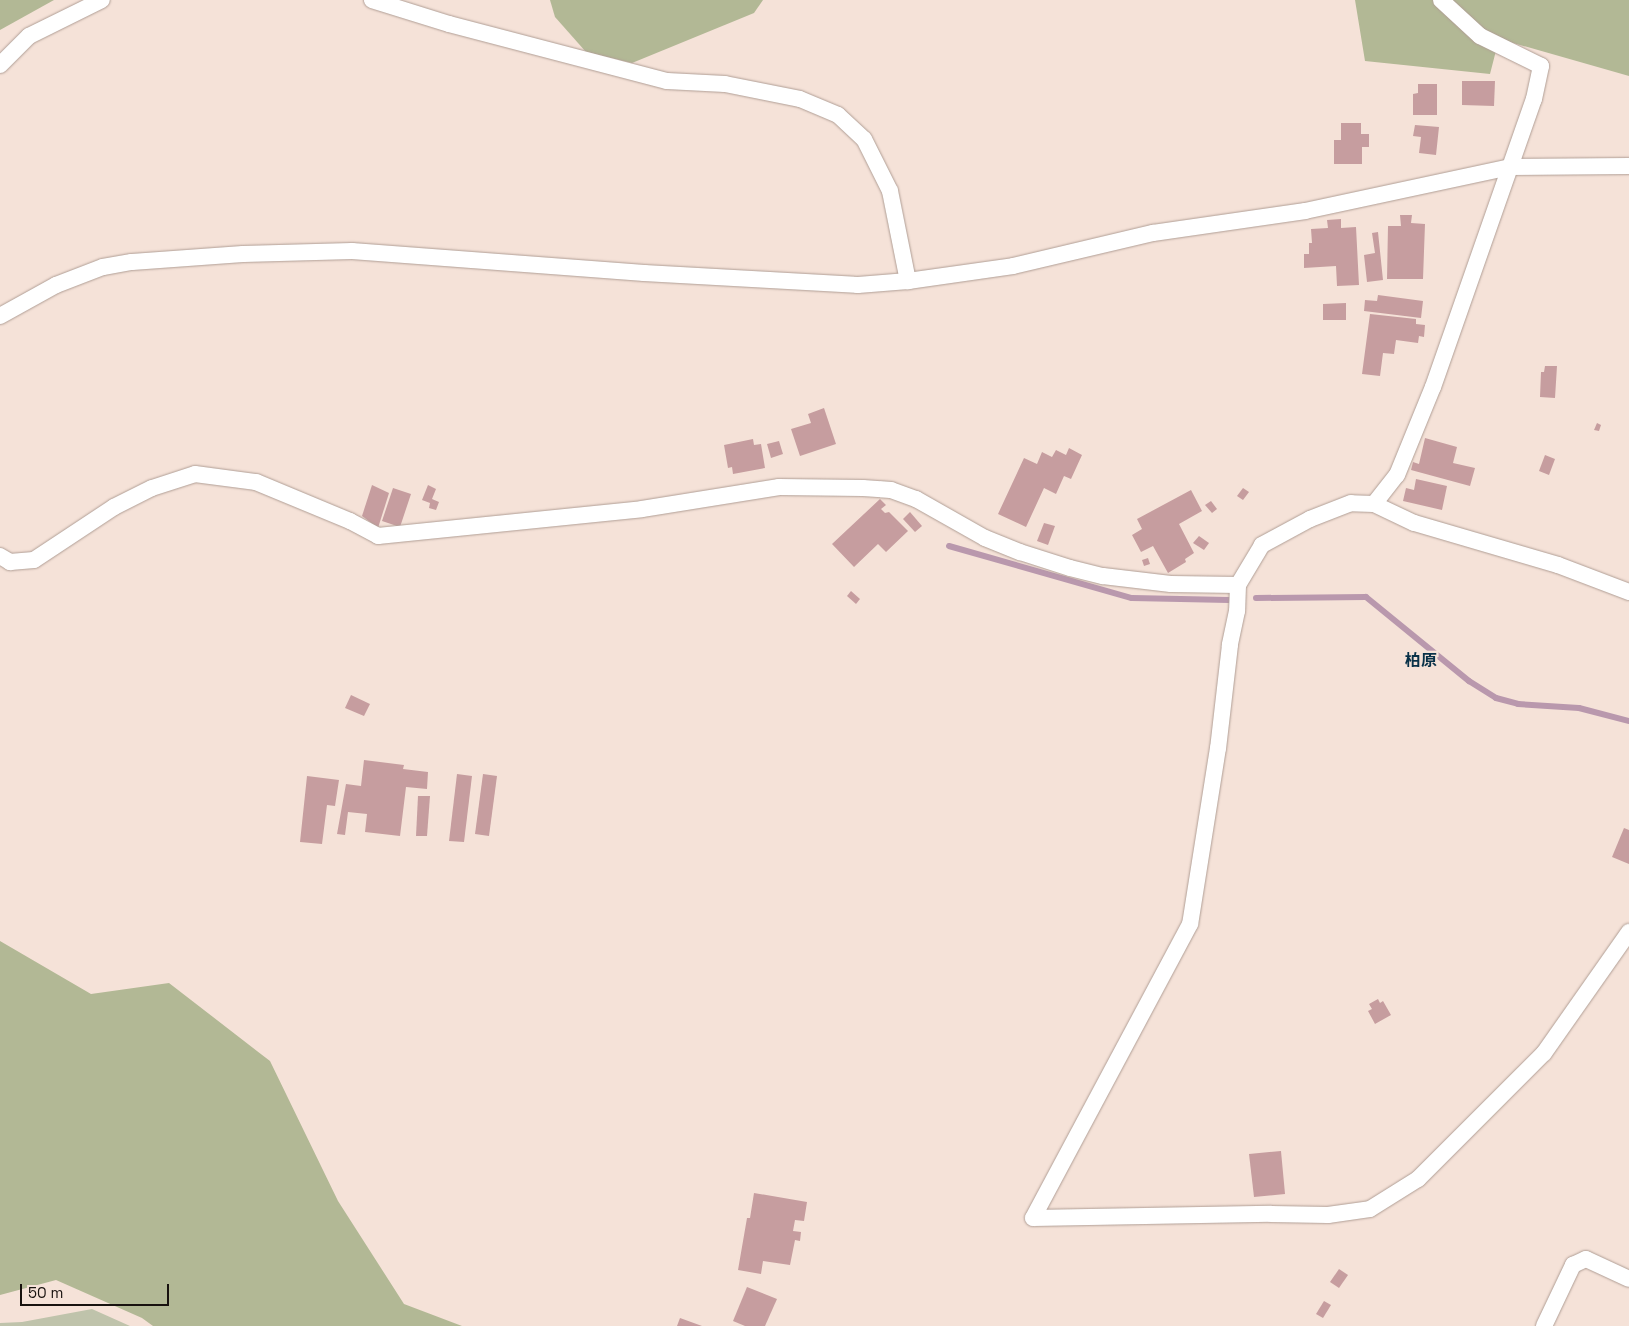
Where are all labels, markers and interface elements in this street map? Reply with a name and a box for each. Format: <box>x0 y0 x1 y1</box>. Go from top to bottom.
district label: 柏原 <box>1405 651 1437 671</box>
scale bar <box>22 1274 171 1306</box>
text: 50 m <box>28 1283 63 1302</box>

